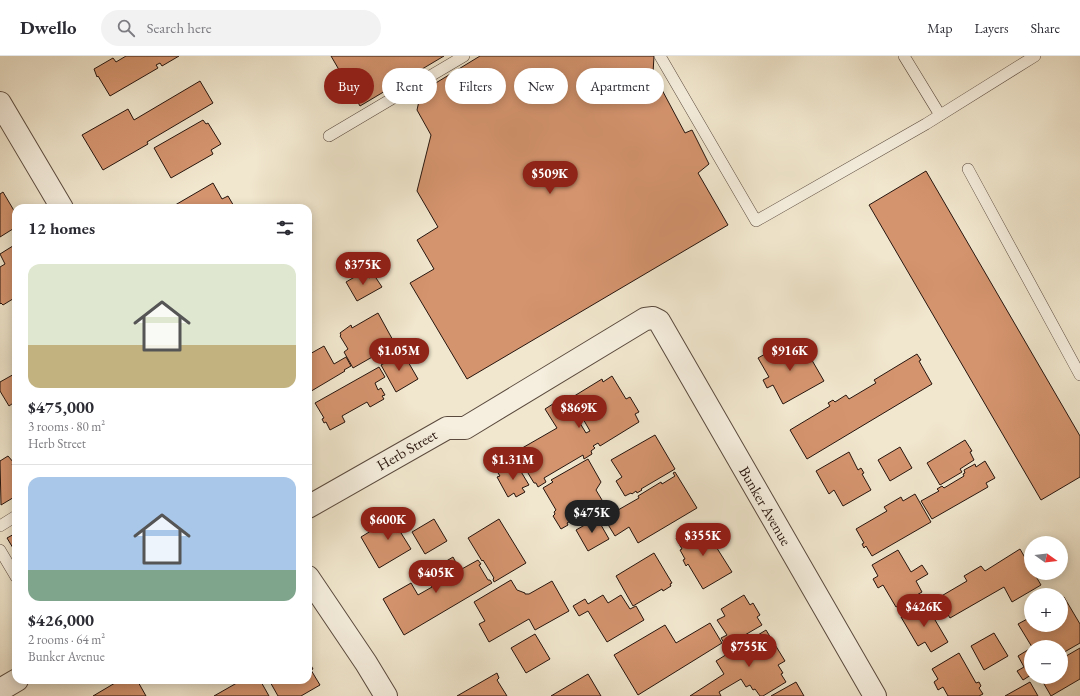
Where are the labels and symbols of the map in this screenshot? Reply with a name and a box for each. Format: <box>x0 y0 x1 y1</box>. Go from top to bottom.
pin: $509K <box>522 161 578 195</box>
pin: $375K <box>335 252 391 286</box>
pin: $1.05M <box>366 338 432 372</box>
pin: $916K <box>762 338 818 372</box>
pin: $869K <box>551 395 607 429</box>
street label: Herb Street <box>373 425 441 474</box>
pin: $1.31M <box>480 447 546 481</box>
street label: Bunker Avenue <box>735 463 796 549</box>
pin: $475K <box>564 500 620 534</box>
pin: $600K <box>360 507 416 541</box>
pin: $355K <box>675 523 731 557</box>
north arrow <box>1024 536 1068 580</box>
pin: $405K <box>408 560 464 594</box>
pin: $426K <box>896 594 952 628</box>
pin: $755K <box>721 634 777 668</box>

